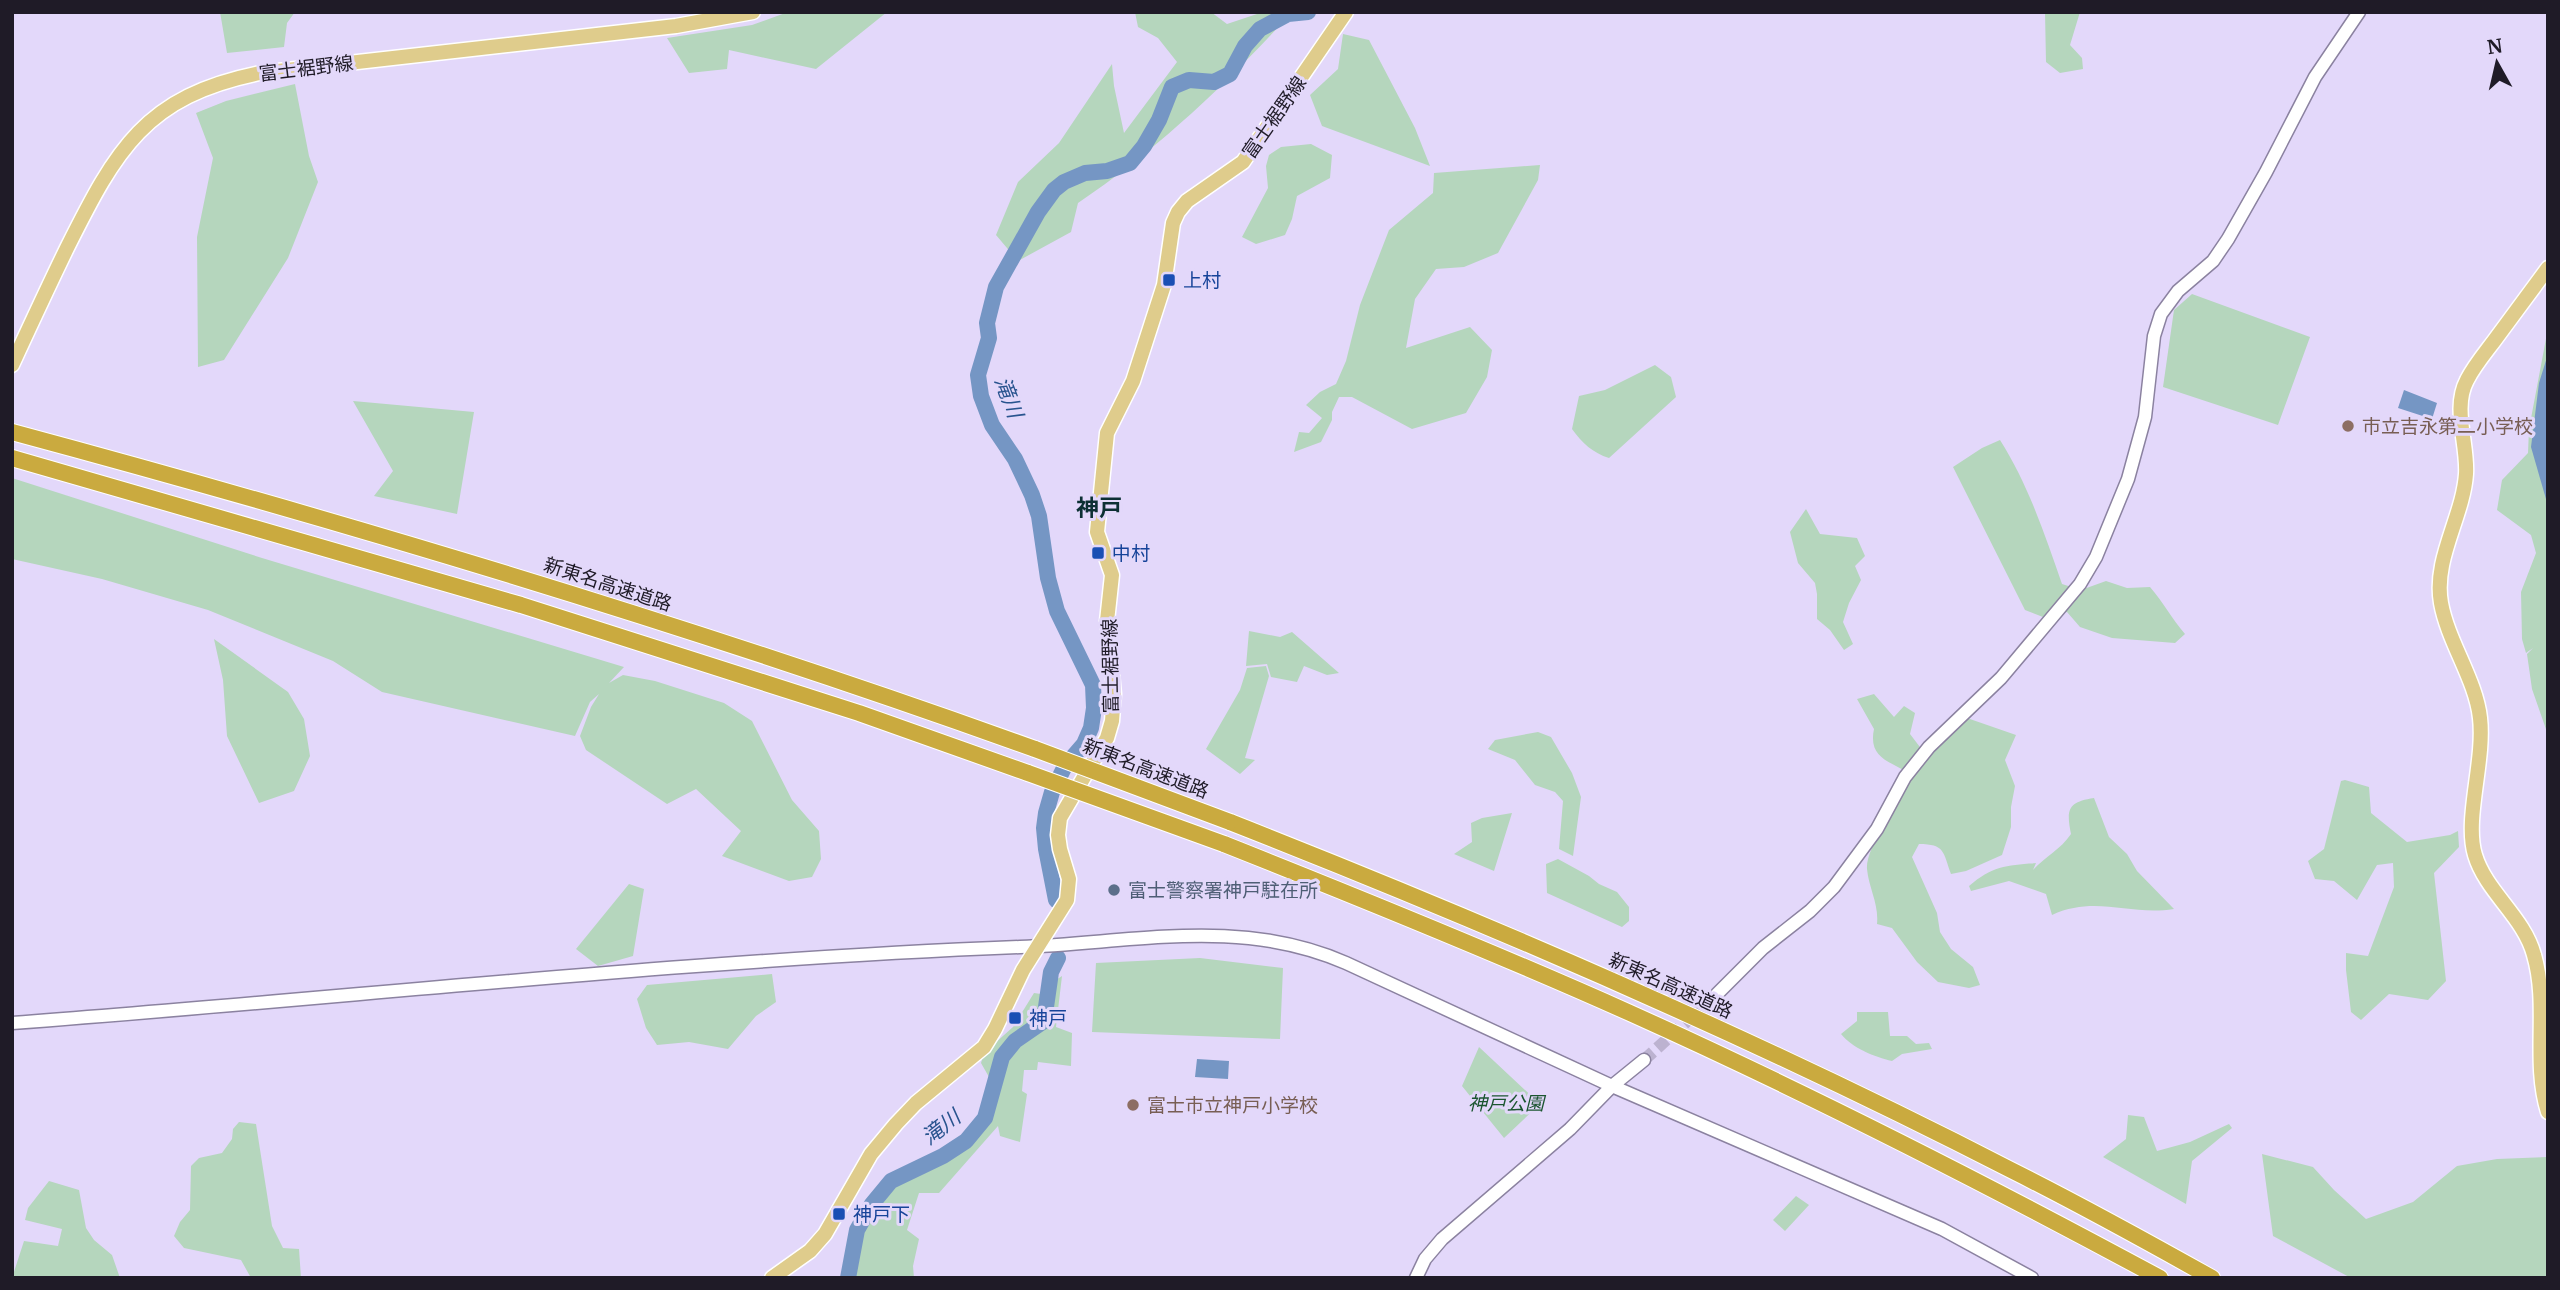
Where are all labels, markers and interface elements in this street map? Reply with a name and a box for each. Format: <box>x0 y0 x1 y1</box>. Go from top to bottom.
north arrow <box>2462 28 2532 98</box>
text: N <box>2486 33 2504 59</box>
street label: 富士裾野線 <box>257 50 355 86</box>
street label: 富士裾野線 <box>1237 71 1311 163</box>
place label: 上村 <box>1183 268 1221 292</box>
marker: 上村 <box>1161 272 1177 288</box>
water label: 滝川 <box>989 373 1030 423</box>
place label: 市立吉永第二小学校 <box>2362 414 2533 438</box>
marker: 市立吉永第二小学校 <box>2340 418 2356 434</box>
district label: 神戸 <box>1076 493 1122 522</box>
place label: 中村 <box>1112 541 1150 565</box>
marker: 中村 <box>1090 545 1106 561</box>
street label: 新東名高速道路 <box>541 552 675 616</box>
street label: 富士裾野線 <box>1097 618 1123 714</box>
street label: 新東名高速道路 <box>1080 733 1212 803</box>
place label: 富士警察署神戸駐在所 <box>1128 878 1318 902</box>
marker: 富士警察署神戸駐在所 <box>1106 882 1122 898</box>
street label: 新東名高速道路 <box>1605 947 1737 1023</box>
place label: 神戸 <box>1029 1006 1067 1030</box>
marker: 神戸 <box>1007 1010 1023 1026</box>
park label: 神戸公園 <box>1468 1091 1547 1115</box>
place label: 富士市立神戸小学校 <box>1147 1093 1318 1117</box>
marker: 富士市立神戸小学校 <box>1125 1097 1141 1113</box>
water label: 滝川 <box>916 1102 967 1151</box>
place label: 神戸下 <box>853 1202 910 1226</box>
marker: 神戸下 <box>831 1206 847 1222</box>

